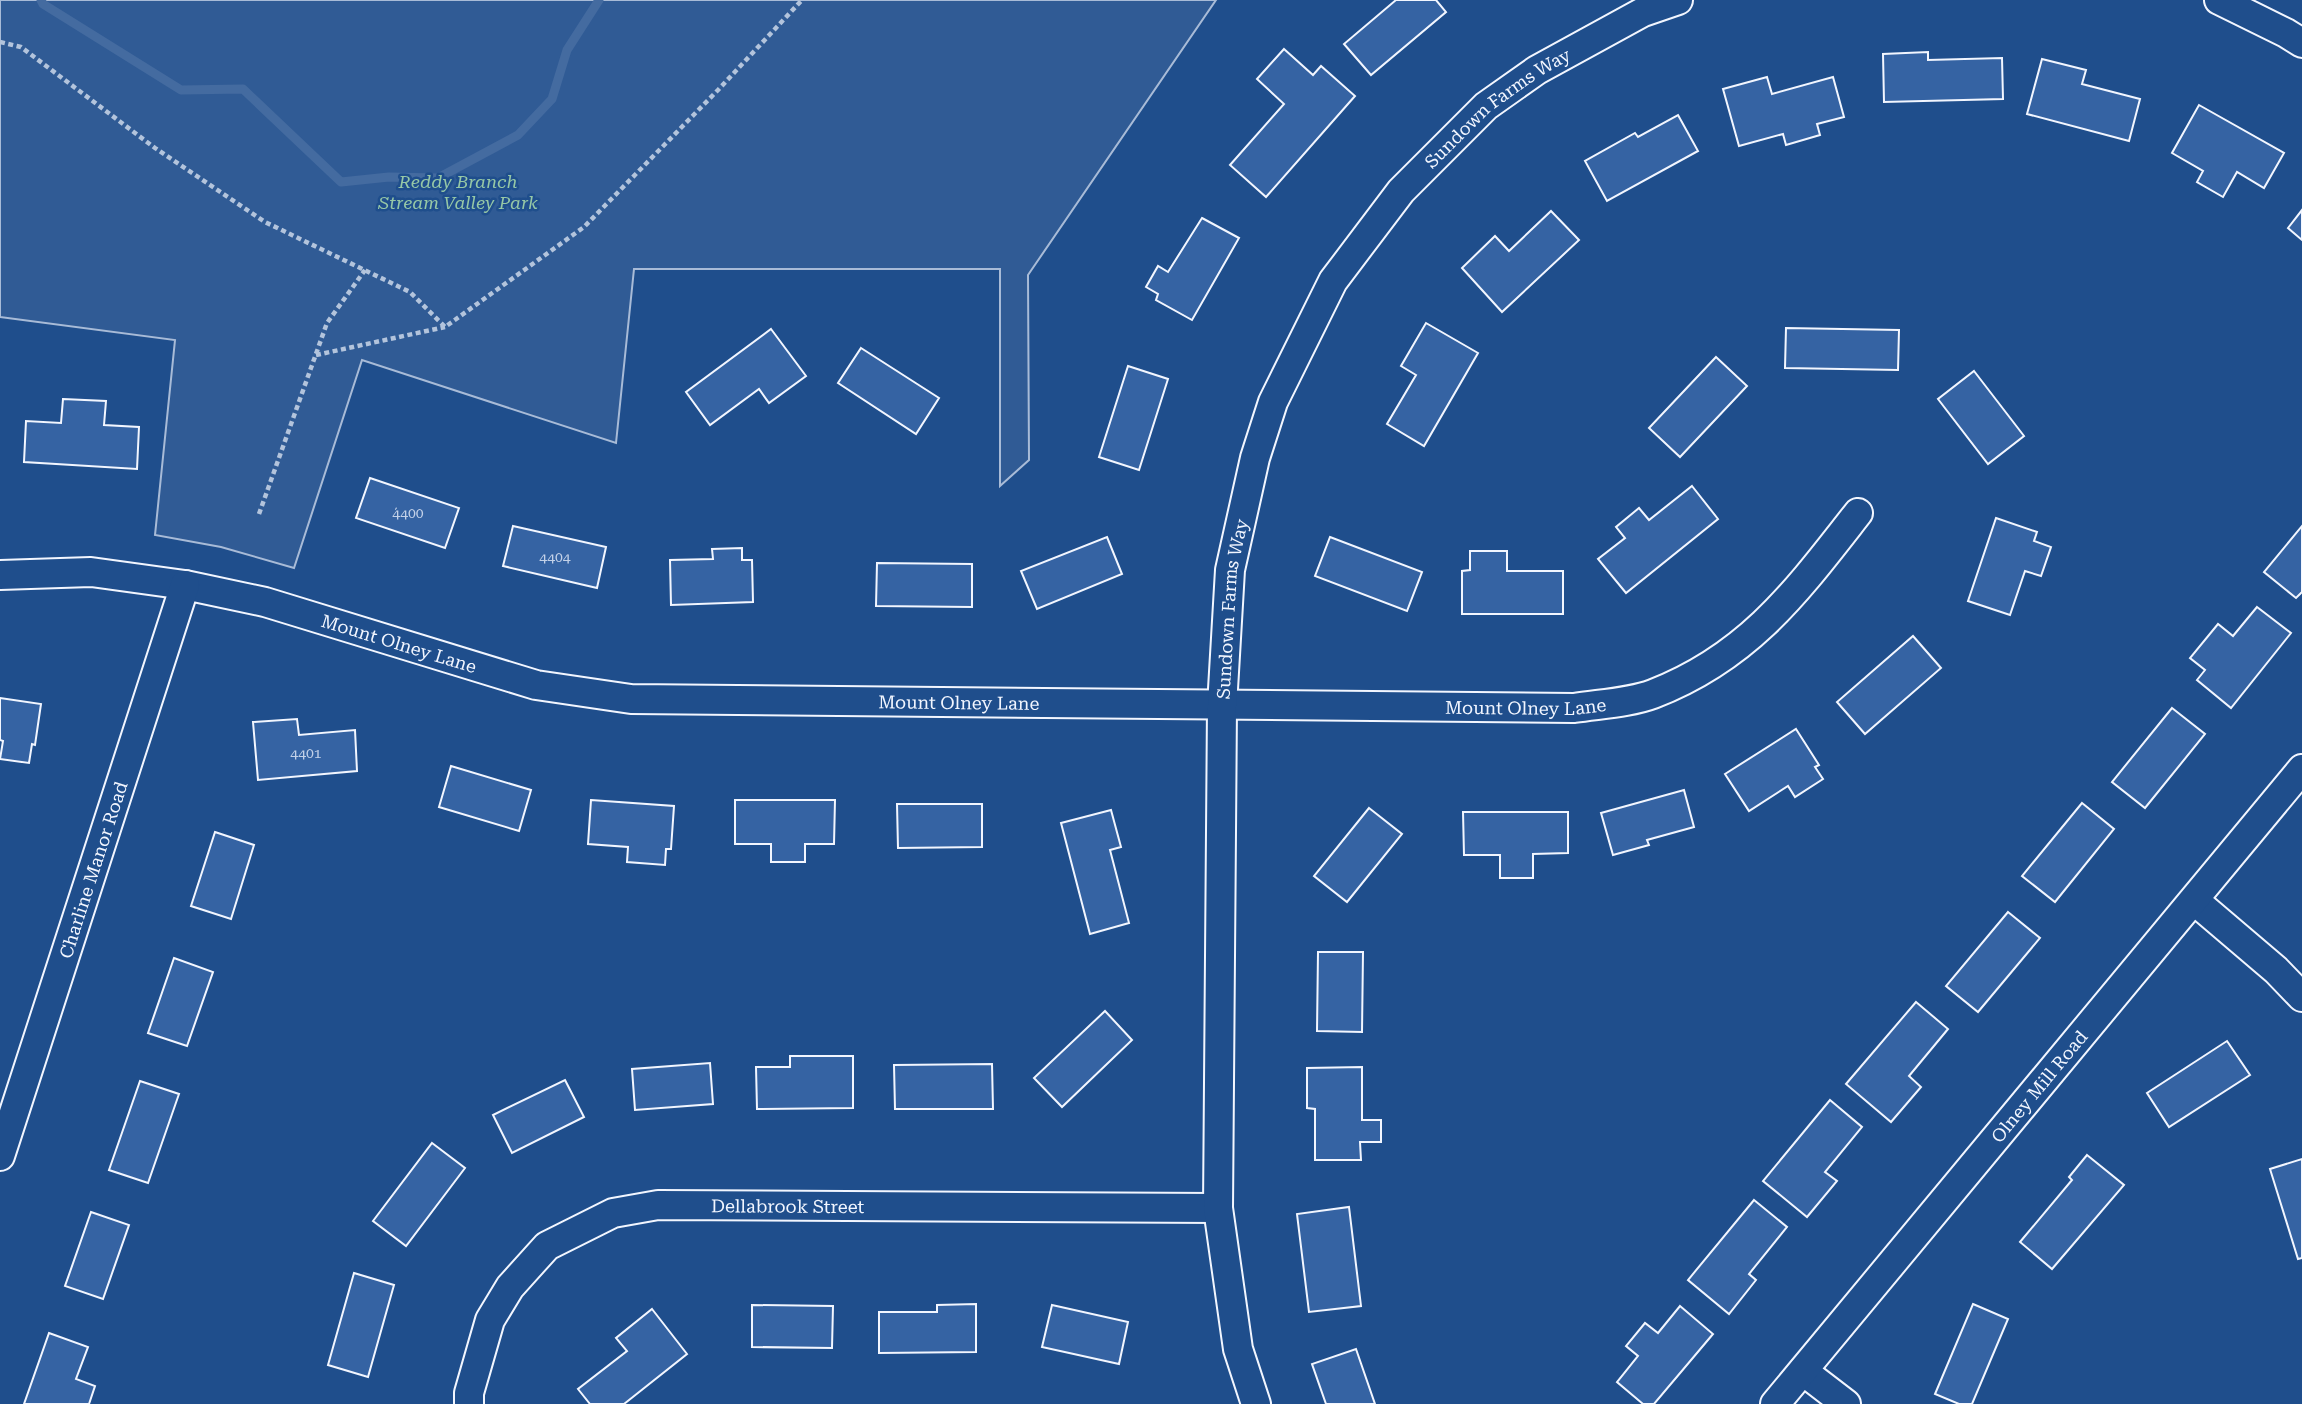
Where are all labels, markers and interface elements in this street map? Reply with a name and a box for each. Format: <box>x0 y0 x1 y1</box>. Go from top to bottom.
street label: Sundown Farms Way <box>1420 43 1574 172</box>
park label: Reddy Branch Stream Valley Park <box>377 171 538 213</box>
house number: ´4400 <box>392 505 424 521</box>
street label: Sundown Farms Way <box>1212 516 1252 700</box>
house number: 4404 <box>539 549 571 565</box>
street label: Mount Olney Lane <box>319 609 479 677</box>
street label: Mount Olney Lane <box>878 691 1040 713</box>
street label: Mount Olney Lane <box>1445 693 1607 719</box>
house number: 4401 <box>290 745 322 761</box>
street label: Charline Manor Road <box>54 778 131 961</box>
street label: Olney Mill Road <box>1986 1026 2092 1146</box>
street label: Dellabrook Street <box>711 1195 865 1217</box>

